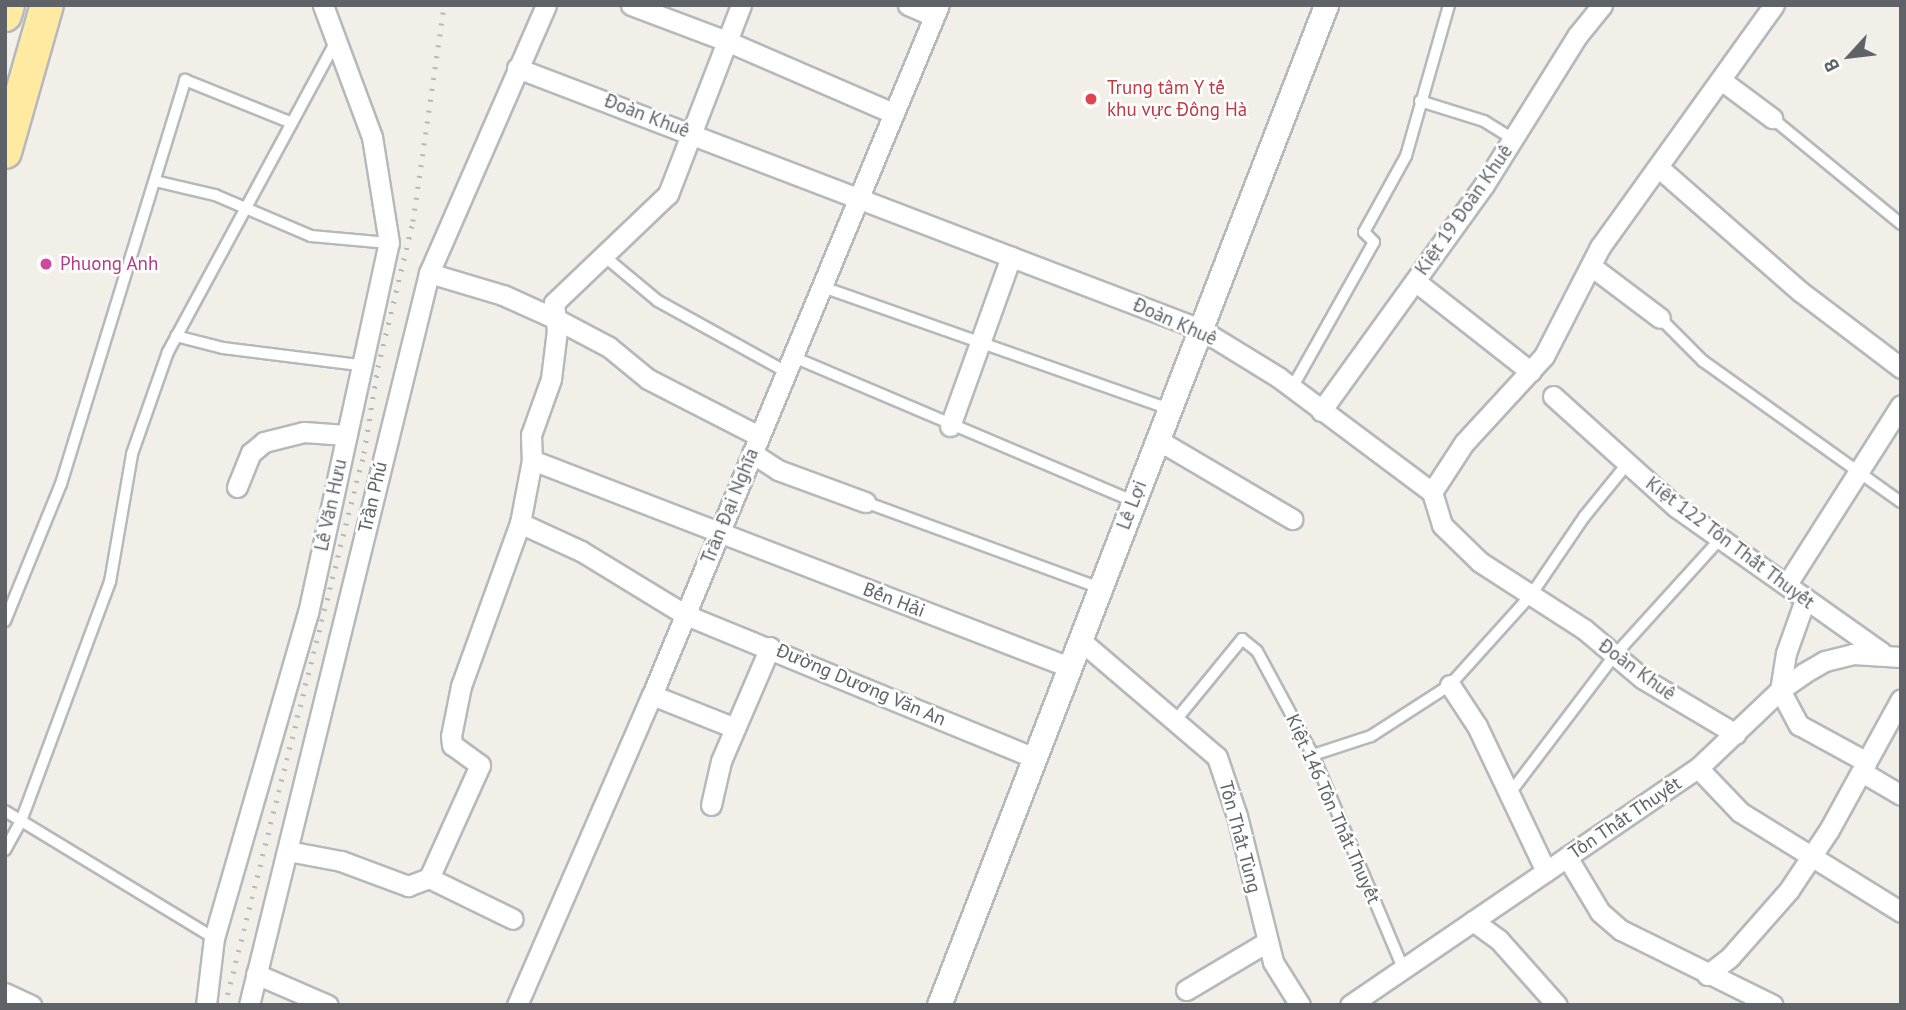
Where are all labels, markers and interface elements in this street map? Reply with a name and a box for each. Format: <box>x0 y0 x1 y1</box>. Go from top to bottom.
north arrow <box>1815 21 1885 91</box>
text: B <box>1818 55 1845 76</box>
place label: Trung tâm Y tế khu vực Đông Hà <box>1107 77 1248 121</box>
street label: Đoàn Khuê <box>601 89 693 143</box>
marker: Trung tâm Y tế khu vực Đông Hà <box>1081 89 1101 109</box>
street label: Kiệt 19 Đoàn Khuê <box>1410 140 1518 280</box>
place label: Phuong Anh <box>60 253 159 275</box>
marker: Phuong Anh <box>38 256 54 272</box>
street label: Đoàn Khuê <box>1130 293 1220 351</box>
street label: Trần Đại Nghĩa <box>697 445 763 567</box>
street label: Lê Văn Hưu <box>310 457 352 553</box>
street label: Trần Phú <box>354 459 392 535</box>
street label: Kiệt 122 Tôn Thất Thuyết <box>1640 472 1820 614</box>
street label: Lê Lợi <box>1112 477 1152 533</box>
street label: Bến Hải <box>860 578 928 622</box>
street label: Đoàn Khuê <box>1594 634 1680 706</box>
street label: Đường Dương Văn An <box>772 639 950 731</box>
street label: Kiệt 146 Tôn Thất Thuyết <box>1280 710 1386 908</box>
street label: Tôn Thất Thuyết <box>1564 772 1686 864</box>
street label: Tôn Thất Tùng <box>1214 778 1266 896</box>

